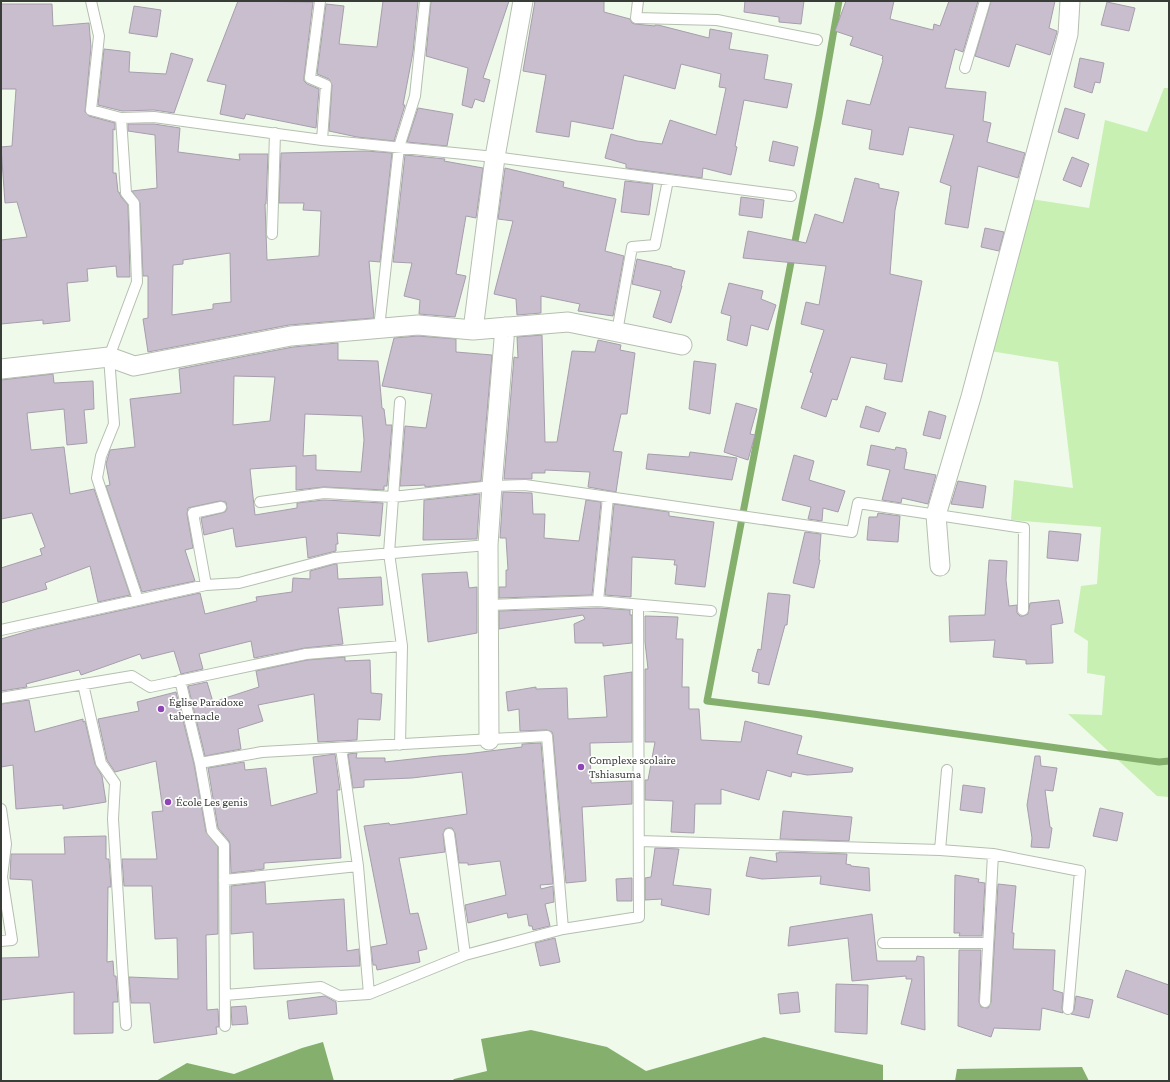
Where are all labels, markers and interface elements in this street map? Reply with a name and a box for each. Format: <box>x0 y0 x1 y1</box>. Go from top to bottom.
place label: Église Paradoxe tabernacle <box>169 695 244 723</box>
marker: Église Paradoxe tabernacle <box>156 704 166 714</box>
place label: Complexe scolaire Tshiasuma <box>589 753 676 781</box>
marker: Complexe scolaire Tshiasuma <box>576 762 586 772</box>
place label: École Les genis <box>176 795 248 809</box>
marker: École Les genis <box>163 797 173 807</box>

